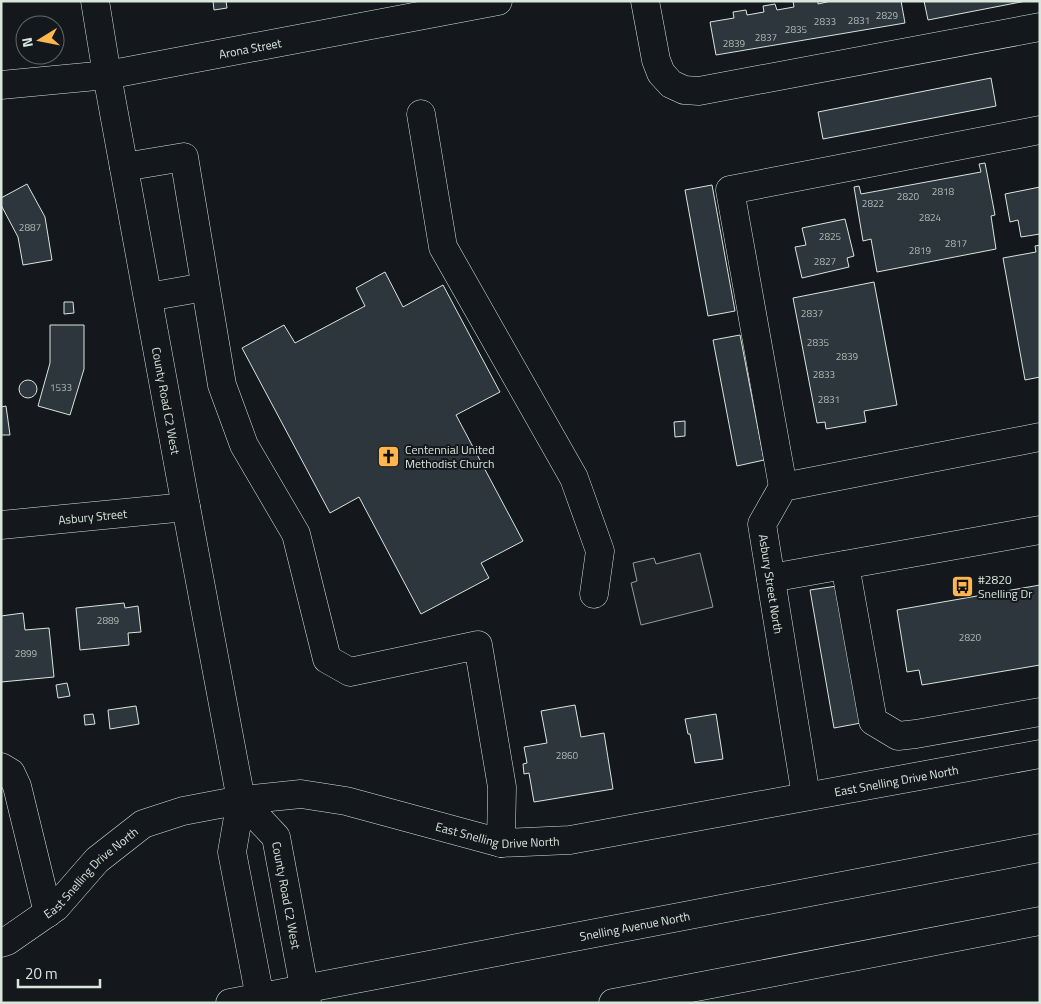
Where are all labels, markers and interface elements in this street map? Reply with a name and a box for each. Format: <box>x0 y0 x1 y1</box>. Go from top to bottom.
house number: 2829 <box>876 8 899 23</box>
house number: 2831 <box>848 13 870 28</box>
house number: 2833 <box>814 14 836 29</box>
north arrow <box>15 15 65 65</box>
house number: 2835 <box>785 22 808 37</box>
house number: 2837 <box>755 30 777 45</box>
street label: Arona Street <box>217 33 284 63</box>
text: N <box>16 36 38 49</box>
house number: 2839 <box>723 36 746 51</box>
house number: 2818 <box>932 184 955 199</box>
house number: 2820 <box>897 189 920 204</box>
house number: 2822 <box>862 196 884 211</box>
house number: 2824 <box>919 210 942 225</box>
house number: 2887 <box>19 220 41 235</box>
house number: 2825 <box>819 229 842 244</box>
house number: 2817 <box>945 236 967 251</box>
house number: 2819 <box>909 243 932 258</box>
house number: 2827 <box>814 254 836 269</box>
house number: 2837 <box>801 306 823 321</box>
house number: 2835 <box>807 335 830 350</box>
street label: County Road C2 West <box>147 345 186 457</box>
house number: 2839 <box>836 349 859 364</box>
house number: 2833 <box>813 367 835 382</box>
house number: 1533 <box>50 380 72 395</box>
house number: 2831 <box>818 392 840 407</box>
place label: Centennial United Methodist Church <box>405 440 495 473</box>
church icon: Centennial United Methodist Church <box>377 444 401 468</box>
street label: Asbury Street <box>57 503 129 529</box>
street label: Asbury Street North <box>754 533 788 635</box>
place label: #2820 Snelling Dr <box>978 570 1032 603</box>
bus stop icon: #2820 Snelling Dr <box>950 574 974 598</box>
house number: 2889 <box>97 613 120 628</box>
house number: 2820 <box>959 630 982 645</box>
house number: 2899 <box>15 646 38 661</box>
house number: 2860 <box>556 748 579 763</box>
street label: East Snelling Drive North <box>833 760 960 801</box>
street label: East Snelling Drive North <box>434 816 560 852</box>
street label: East Snelling Drive North <box>39 822 142 923</box>
street label: County Road C2 West <box>267 840 306 951</box>
street label: Snelling Avenue North <box>578 906 691 945</box>
scale bar <box>18 956 100 988</box>
text: 20 m <box>25 962 58 985</box>

